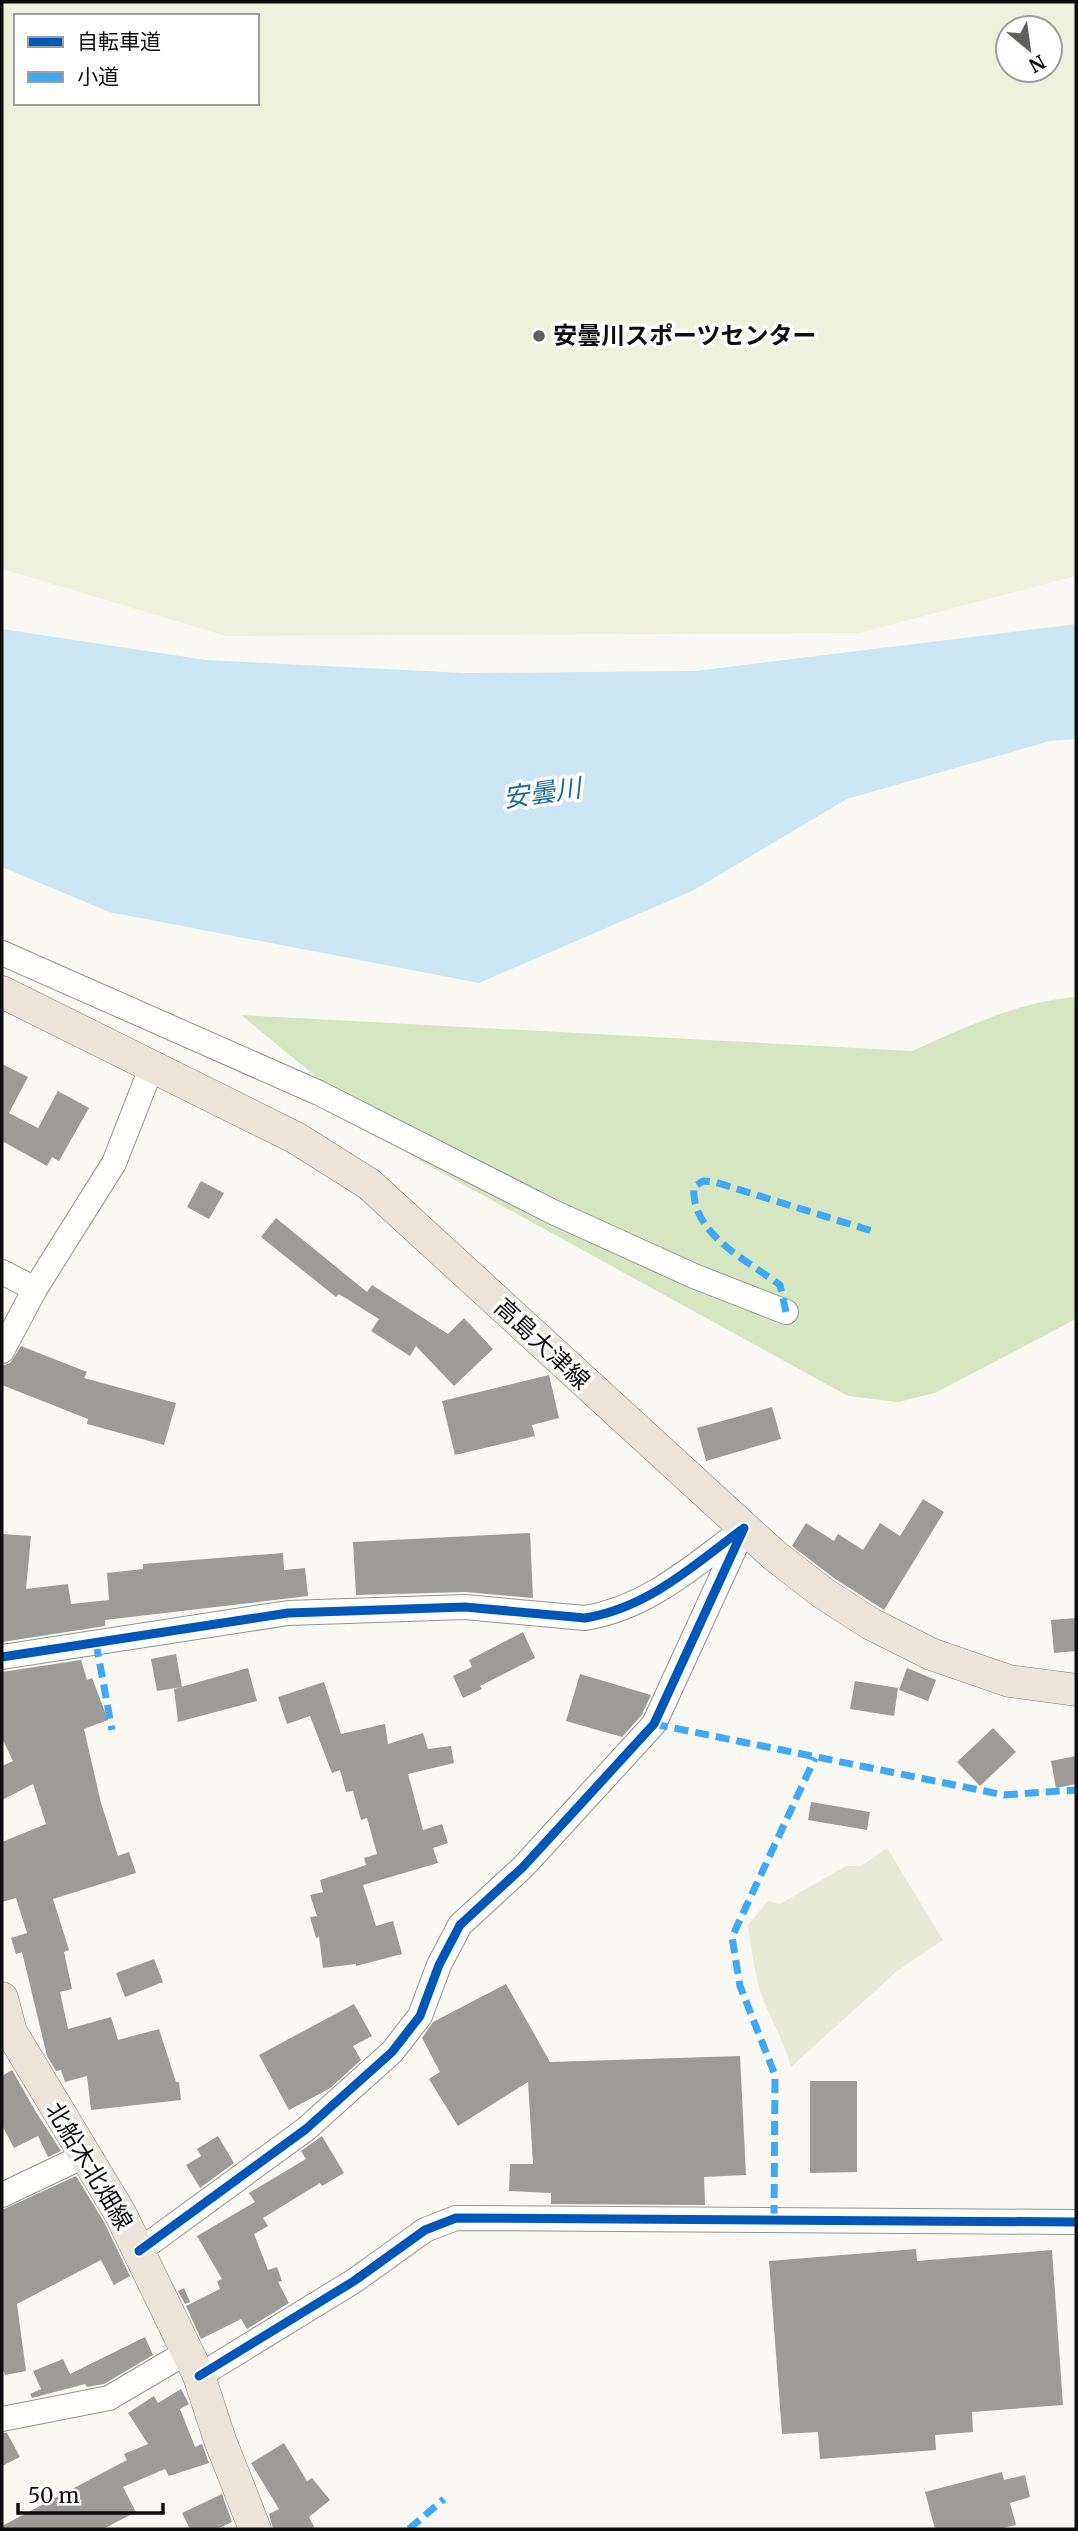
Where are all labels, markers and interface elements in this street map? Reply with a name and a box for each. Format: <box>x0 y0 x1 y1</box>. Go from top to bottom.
legend <box>14 14 259 105</box>
north arrow <box>994 14 1064 84</box>
text: 自転車道 <box>77 28 161 55</box>
text: N <box>1025 50 1050 78</box>
text: 小道 <box>77 63 119 90</box>
place label: 安曇川スポーツセンター <box>553 320 817 351</box>
marker: 安曇川スポーツセンター <box>531 328 547 344</box>
water label: 安曇川 <box>501 770 586 814</box>
street label: 高島大津線 <box>488 1291 597 1396</box>
street label: 北船木北畑線 <box>39 2096 140 2235</box>
scale bar <box>18 2472 163 2516</box>
text: 50 m <box>28 2482 79 2509</box>

